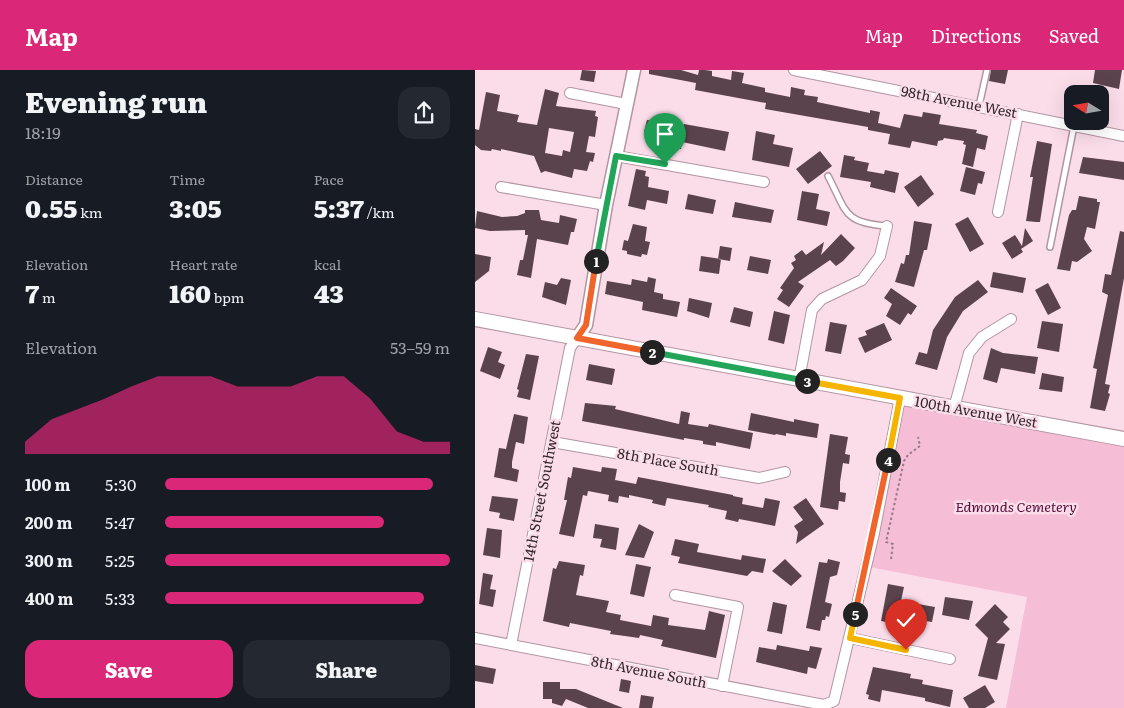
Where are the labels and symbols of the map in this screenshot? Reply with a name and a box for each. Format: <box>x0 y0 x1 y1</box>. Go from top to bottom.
street label: 98th Avenue West <box>900 80 1019 122</box>
north arrow <box>1064 85 1109 130</box>
pin <box>644 113 686 164</box>
pin: 1 <box>583 248 609 274</box>
pin: 2 <box>639 340 665 364</box>
pin: 3 <box>795 368 819 394</box>
street label: 100th Avenue West <box>913 390 1040 432</box>
street label: 14th Street Southwest <box>518 418 565 563</box>
street label: 8th Place South <box>616 442 721 480</box>
pin: 4 <box>875 448 901 472</box>
park label: Edmonds Cemetery <box>955 496 1077 516</box>
pin <box>885 599 927 650</box>
pin: 5 <box>843 602 867 626</box>
street label: 8th Avenue South <box>590 650 709 692</box>

